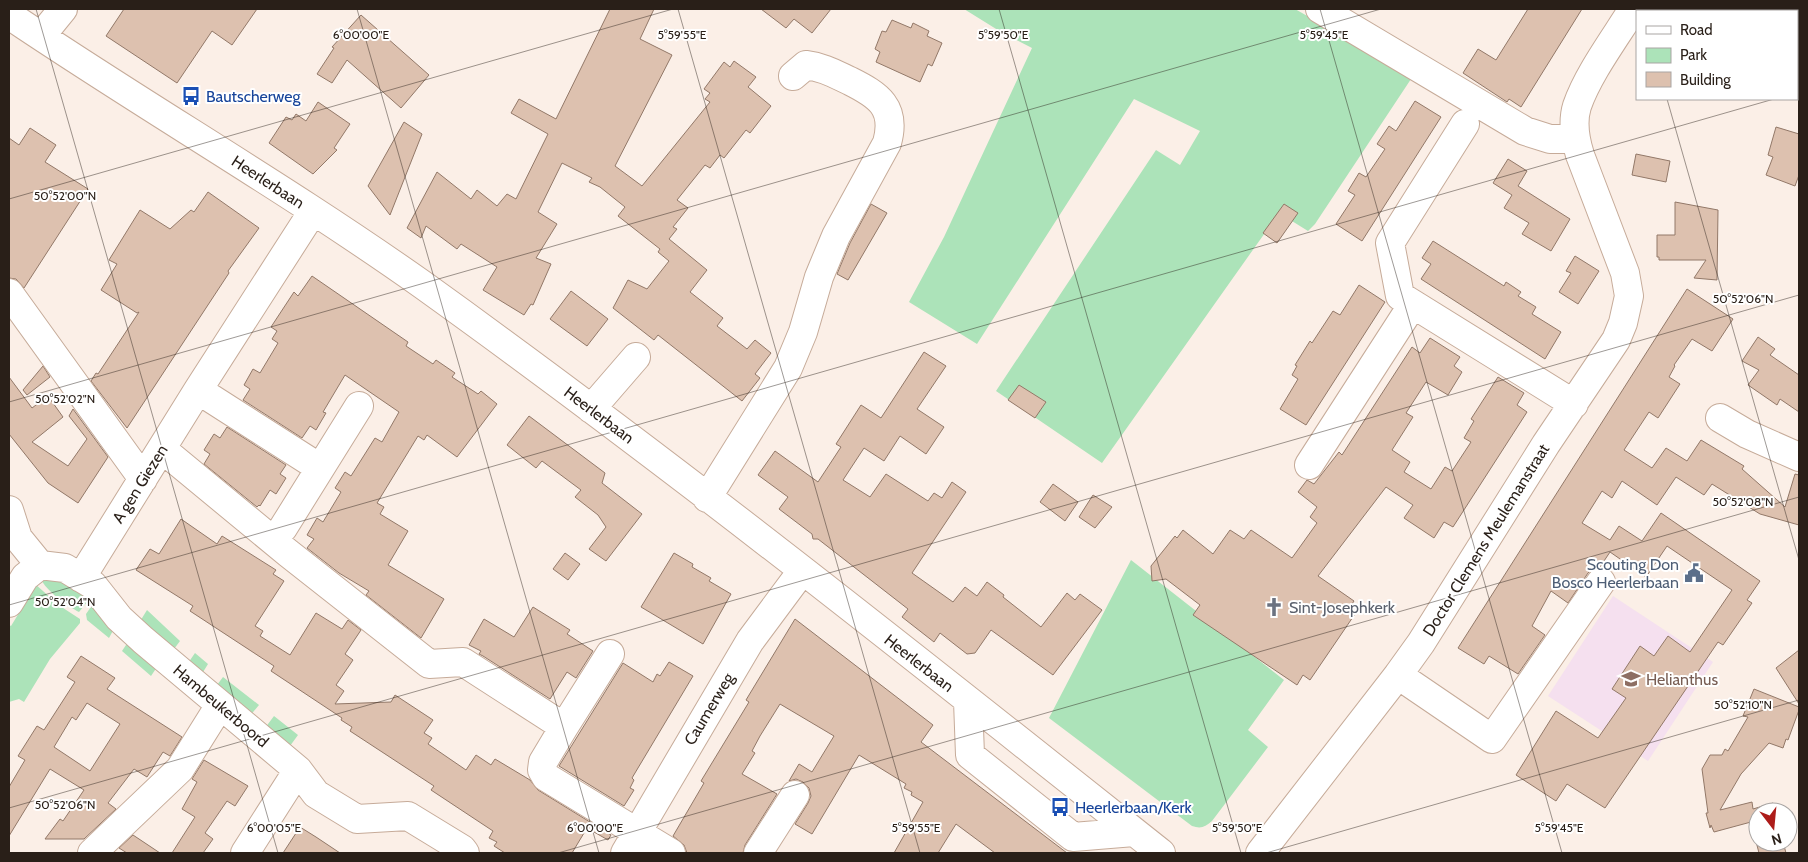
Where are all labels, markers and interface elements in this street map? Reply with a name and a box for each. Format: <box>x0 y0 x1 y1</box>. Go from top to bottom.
legend <box>1636 10 1798 100</box>
text: Road <box>1680 21 1713 39</box>
text: 6°00'00"E <box>333 27 389 42</box>
text: 5°59'55"E <box>658 27 707 42</box>
text: 5°59'50"E <box>978 27 1029 42</box>
text: 5°59'45"E <box>1299 27 1349 42</box>
text: Park <box>1680 46 1707 64</box>
text: Building <box>1680 71 1731 89</box>
bus stop icon: Bautscherweg <box>180 85 202 107</box>
place label: Bautscherweg <box>206 87 302 106</box>
street label: Heerlerbaan <box>228 152 308 213</box>
text: 50°52'00"N <box>34 188 96 203</box>
text: 50°52'06"N <box>1713 291 1773 306</box>
street label: Heerlerbaan <box>560 383 638 447</box>
text: 50°52'02"N <box>35 391 95 406</box>
street label: Doctor Clemens Meulemanstraat <box>1419 440 1553 640</box>
street label: A gen Giezen <box>108 441 172 527</box>
text: 50°52'08"N <box>1712 494 1774 509</box>
place label: Scouting Don Bosco Heerlerbaan <box>1552 555 1679 592</box>
public building icon: Scouting Don Bosco Heerlerbaan <box>1683 562 1705 584</box>
text: 50°52'04"N <box>35 594 95 609</box>
church icon: Sint-Josephkerk <box>1263 596 1285 618</box>
place label: Sint-Josephkerk <box>1289 598 1396 617</box>
street label: Heerlerbaan <box>881 630 957 696</box>
street label: Hambeukerboord <box>169 661 273 751</box>
school or university icon: Helianthus <box>1620 668 1642 690</box>
street label: Caumerweg <box>680 669 738 749</box>
place label: Helianthus <box>1646 670 1718 689</box>
text: 50°52'10"N <box>1714 697 1772 712</box>
bus stop icon: Heerlerbaan/Kerk <box>1049 796 1071 818</box>
text: 50°52'06"N <box>35 797 95 812</box>
place label: Heerlerbaan/Kerk <box>1075 798 1193 817</box>
north arrow <box>1748 802 1798 852</box>
text: 6°00'05"E <box>247 820 302 835</box>
text: 6°00'00"E <box>567 820 623 835</box>
text: 5°59'55"E <box>892 820 941 835</box>
text: 5°59'50"E <box>1212 820 1263 835</box>
text: 5°59'45"E <box>1534 820 1584 835</box>
text: N <box>1769 829 1784 850</box>

